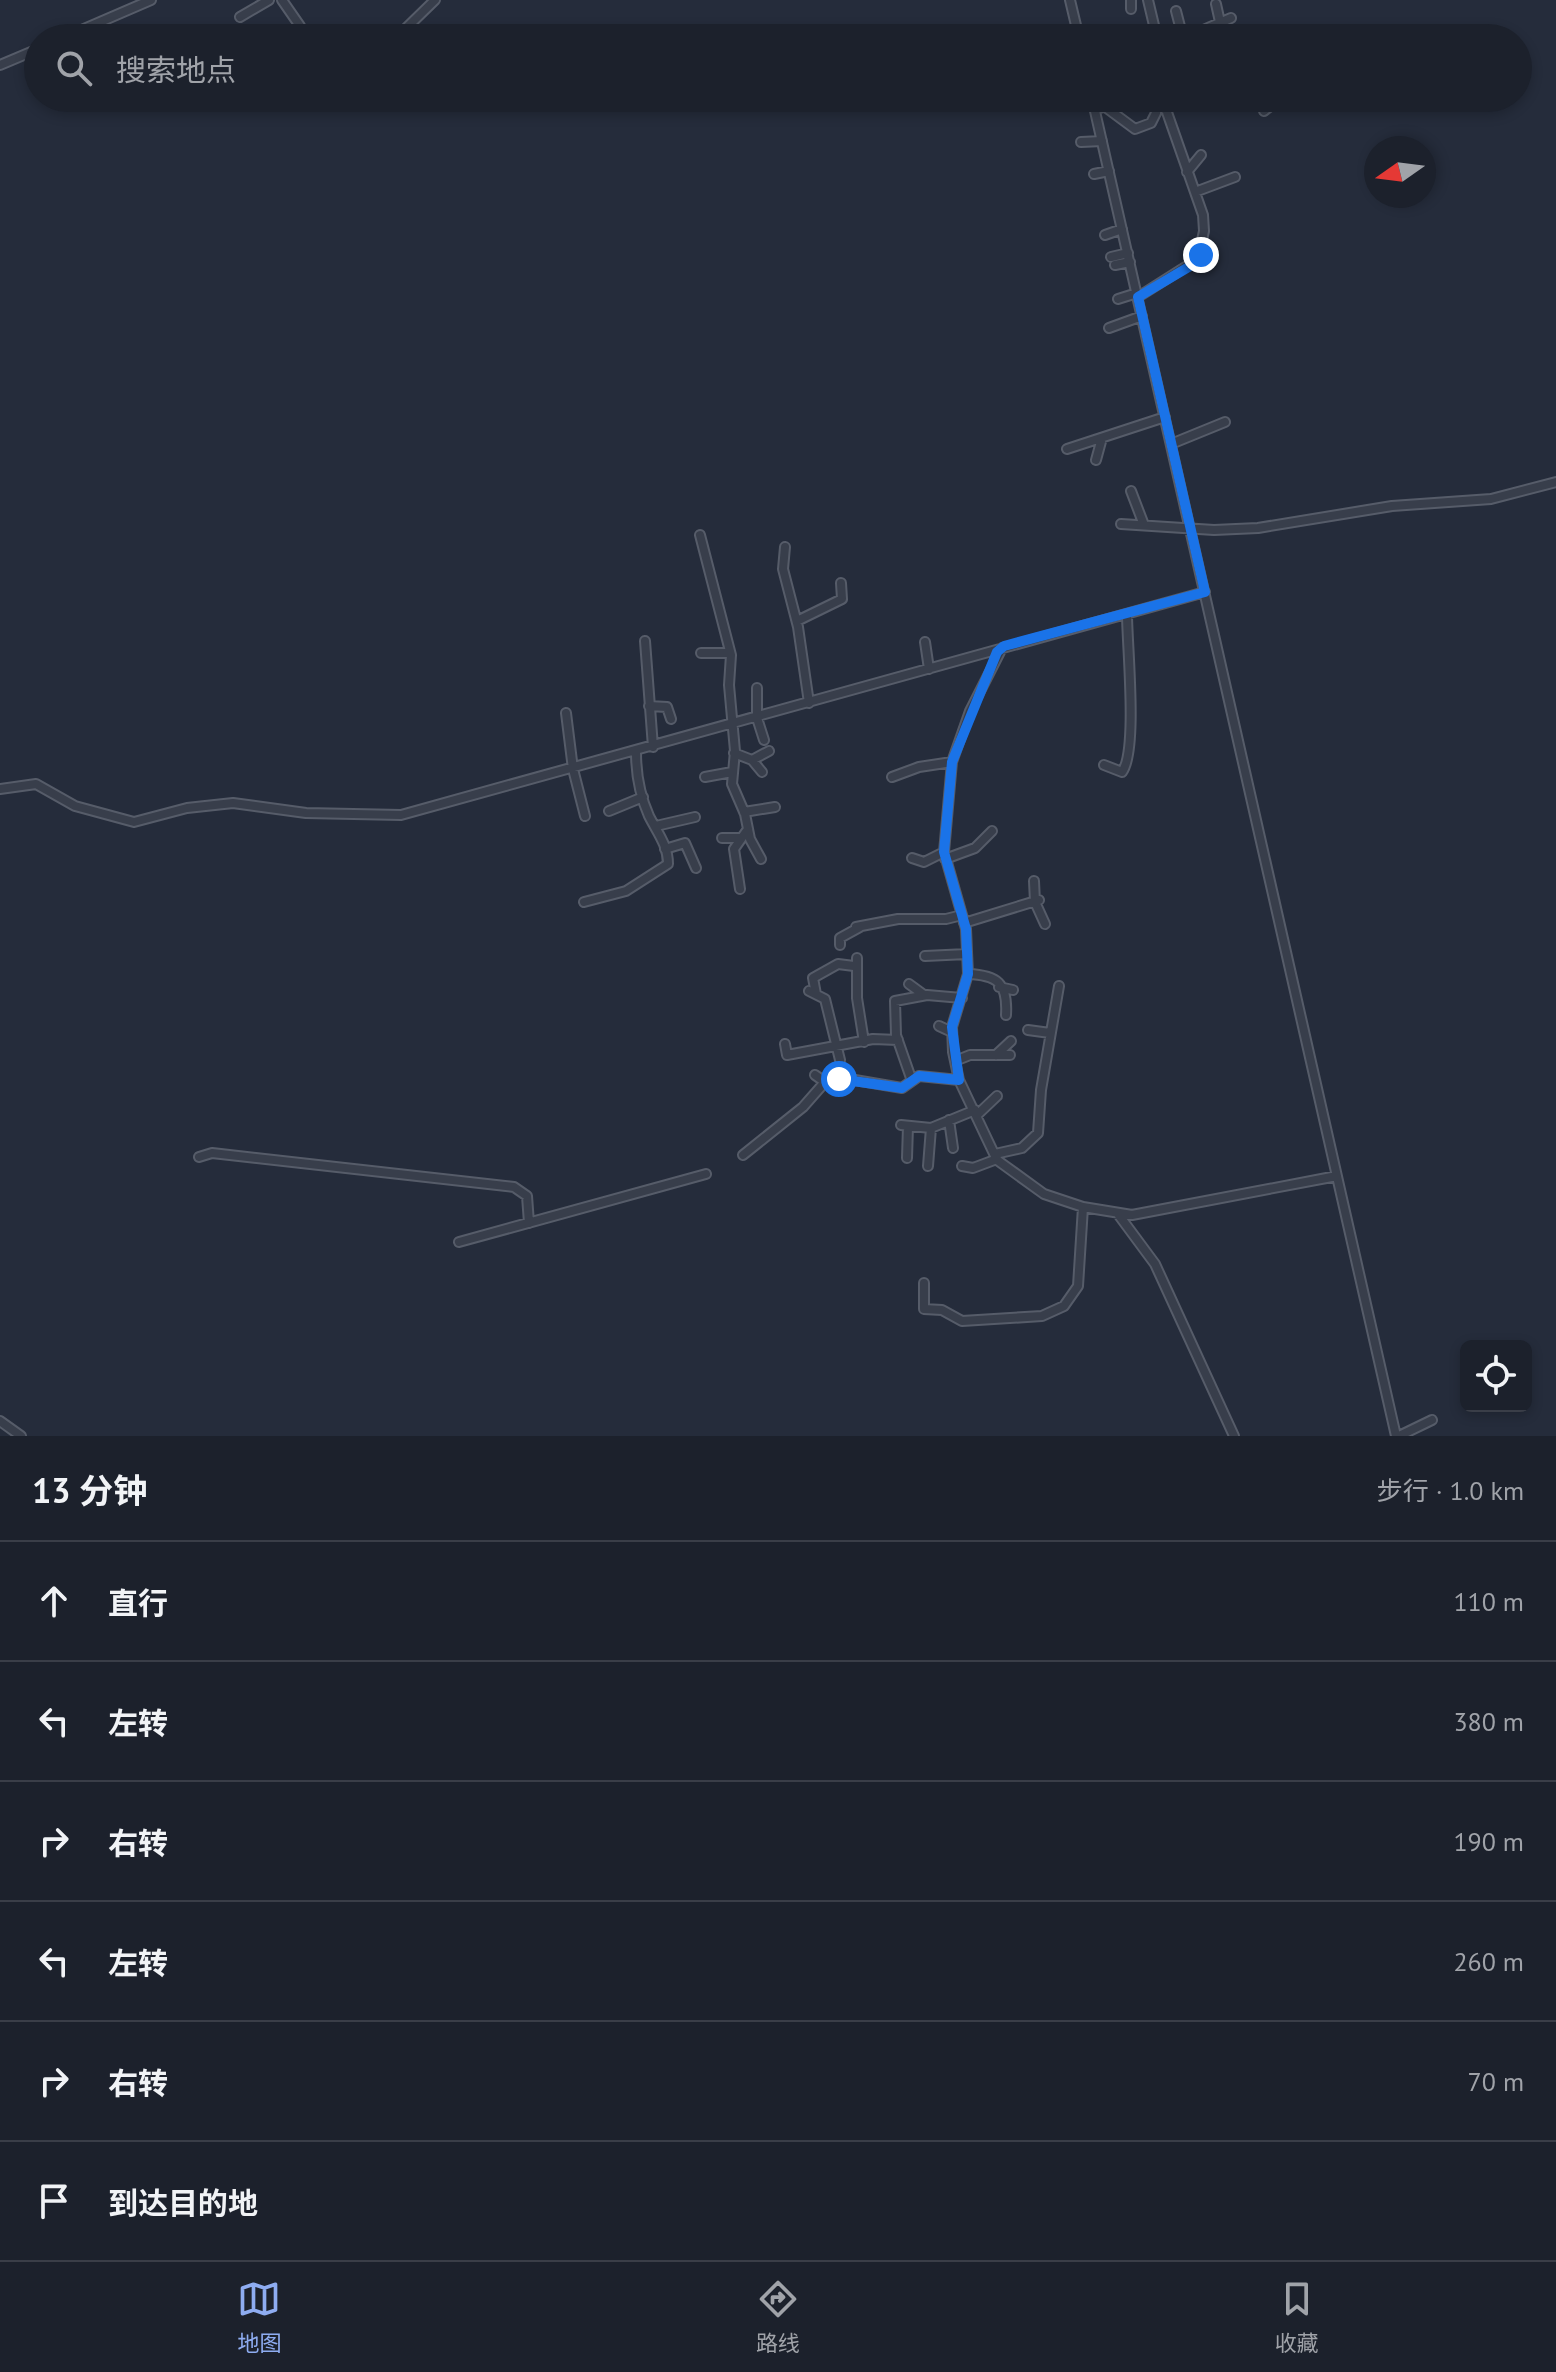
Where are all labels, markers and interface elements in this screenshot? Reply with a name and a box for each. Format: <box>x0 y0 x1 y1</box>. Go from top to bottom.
search box <box>24 24 1532 112</box>
icon: search <box>52 46 96 90</box>
text: 搜索地点 <box>116 50 236 89</box>
north arrow <box>1364 136 1436 208</box>
route end <box>1183 237 1219 273</box>
route start <box>821 1061 857 1097</box>
map controls <box>1460 1340 1532 1412</box>
button: locate <box>1460 1340 1532 1412</box>
text: 13 分钟 <box>32 1468 147 1512</box>
text: 步行 · 1.0 km <box>1377 1474 1524 1507</box>
icon: ahead <box>32 1579 76 1623</box>
text: 直行 <box>108 1583 168 1622</box>
text: 110 m <box>1453 1585 1524 1618</box>
icon: left <box>32 1699 76 1743</box>
text: 左转 <box>108 1703 168 1742</box>
text: 380 m <box>1453 1705 1524 1738</box>
icon: right <box>32 1819 76 1863</box>
text: 右转 <box>108 1823 168 1862</box>
text: 190 m <box>1453 1825 1524 1858</box>
icon: left <box>32 1939 76 1983</box>
text: 左转 <box>108 1943 168 1982</box>
text: 260 m <box>1453 1945 1524 1978</box>
icon: right <box>32 2059 76 2103</box>
text: 右转 <box>108 2063 168 2102</box>
text: 70 m <box>1468 2065 1524 2098</box>
icon: arrive <box>32 2179 76 2223</box>
text: 到达目的地 <box>108 2183 258 2222</box>
tab: 地图 <box>237 2277 281 2357</box>
tab: 路线 <box>756 2277 800 2357</box>
tab: 收藏 <box>1275 2277 1319 2357</box>

